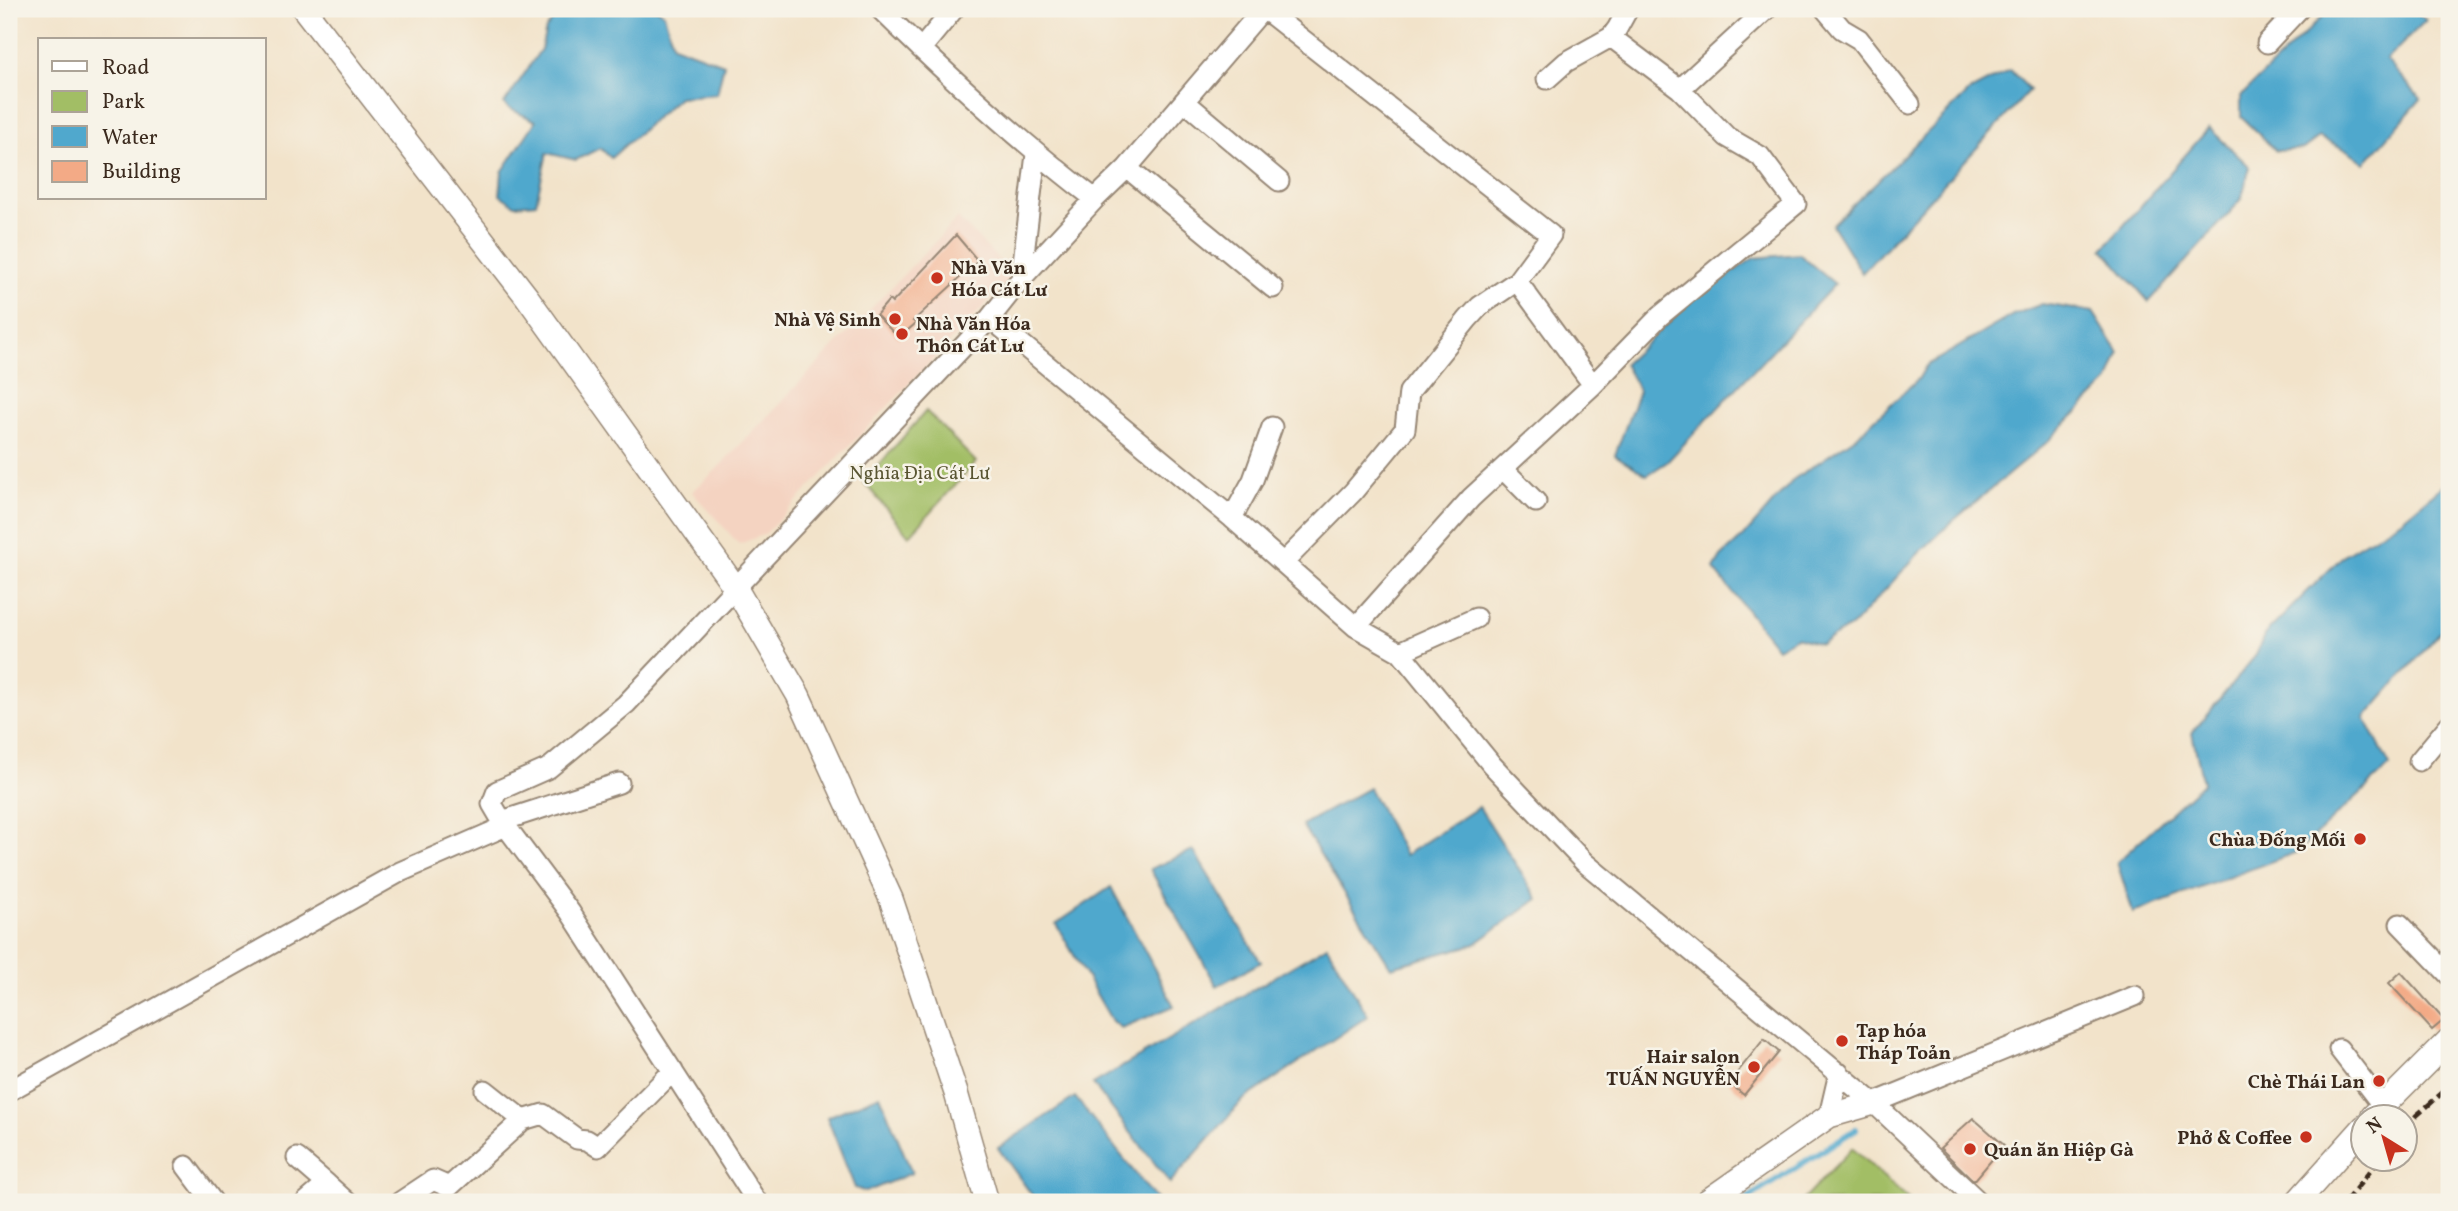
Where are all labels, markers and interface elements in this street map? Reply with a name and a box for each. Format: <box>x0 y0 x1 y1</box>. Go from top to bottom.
legend <box>38 38 266 200</box>
text: Road <box>102 54 149 83</box>
text: Park <box>102 88 145 117</box>
text: Water <box>102 124 158 153</box>
text: Building <box>102 158 181 187</box>
place label: Nhà Văn Hóa Cát Lư <box>951 256 1048 304</box>
marker: Nhà Văn Hóa Cát Lư <box>929 270 945 286</box>
place label: Nhà Vệ Sinh <box>774 308 881 334</box>
marker: Nhà Vệ Sinh <box>887 311 903 327</box>
place label: Nhà Văn Hóa Thôn Cát Lư <box>916 312 1031 360</box>
marker: Nhà Văn Hóa Thôn Cát Lư <box>894 326 910 342</box>
park label: Nghĩa Địa Cát Lư <box>850 461 990 487</box>
place label: Chùa Đống Mối <box>2209 828 2346 854</box>
marker: Chùa Đống Mối <box>2352 831 2368 847</box>
place label: Tạp hóa Tháp Toản <box>1856 1019 1951 1067</box>
marker: Tạp hóa Tháp Toản <box>1834 1033 1850 1049</box>
place label: Hair salon TUẤN NGUYỄN <box>1606 1045 1740 1093</box>
marker: Hair salon TUẤN NGUYỄN <box>1746 1059 1762 1075</box>
place label: Chè Thái Lan <box>2248 1070 2365 1096</box>
marker: Chè Thái Lan <box>2371 1073 2387 1089</box>
north arrow <box>2350 1102 2420 1172</box>
text: N <box>2362 1111 2388 1141</box>
place label: Phở & Coffee <box>2177 1126 2292 1152</box>
marker: Phở & Coffee <box>2298 1129 2314 1145</box>
place label: Quán ăn Hiệp Gà <box>1984 1138 2134 1164</box>
marker: Quán ăn Hiệp Gà <box>1962 1141 1978 1157</box>

